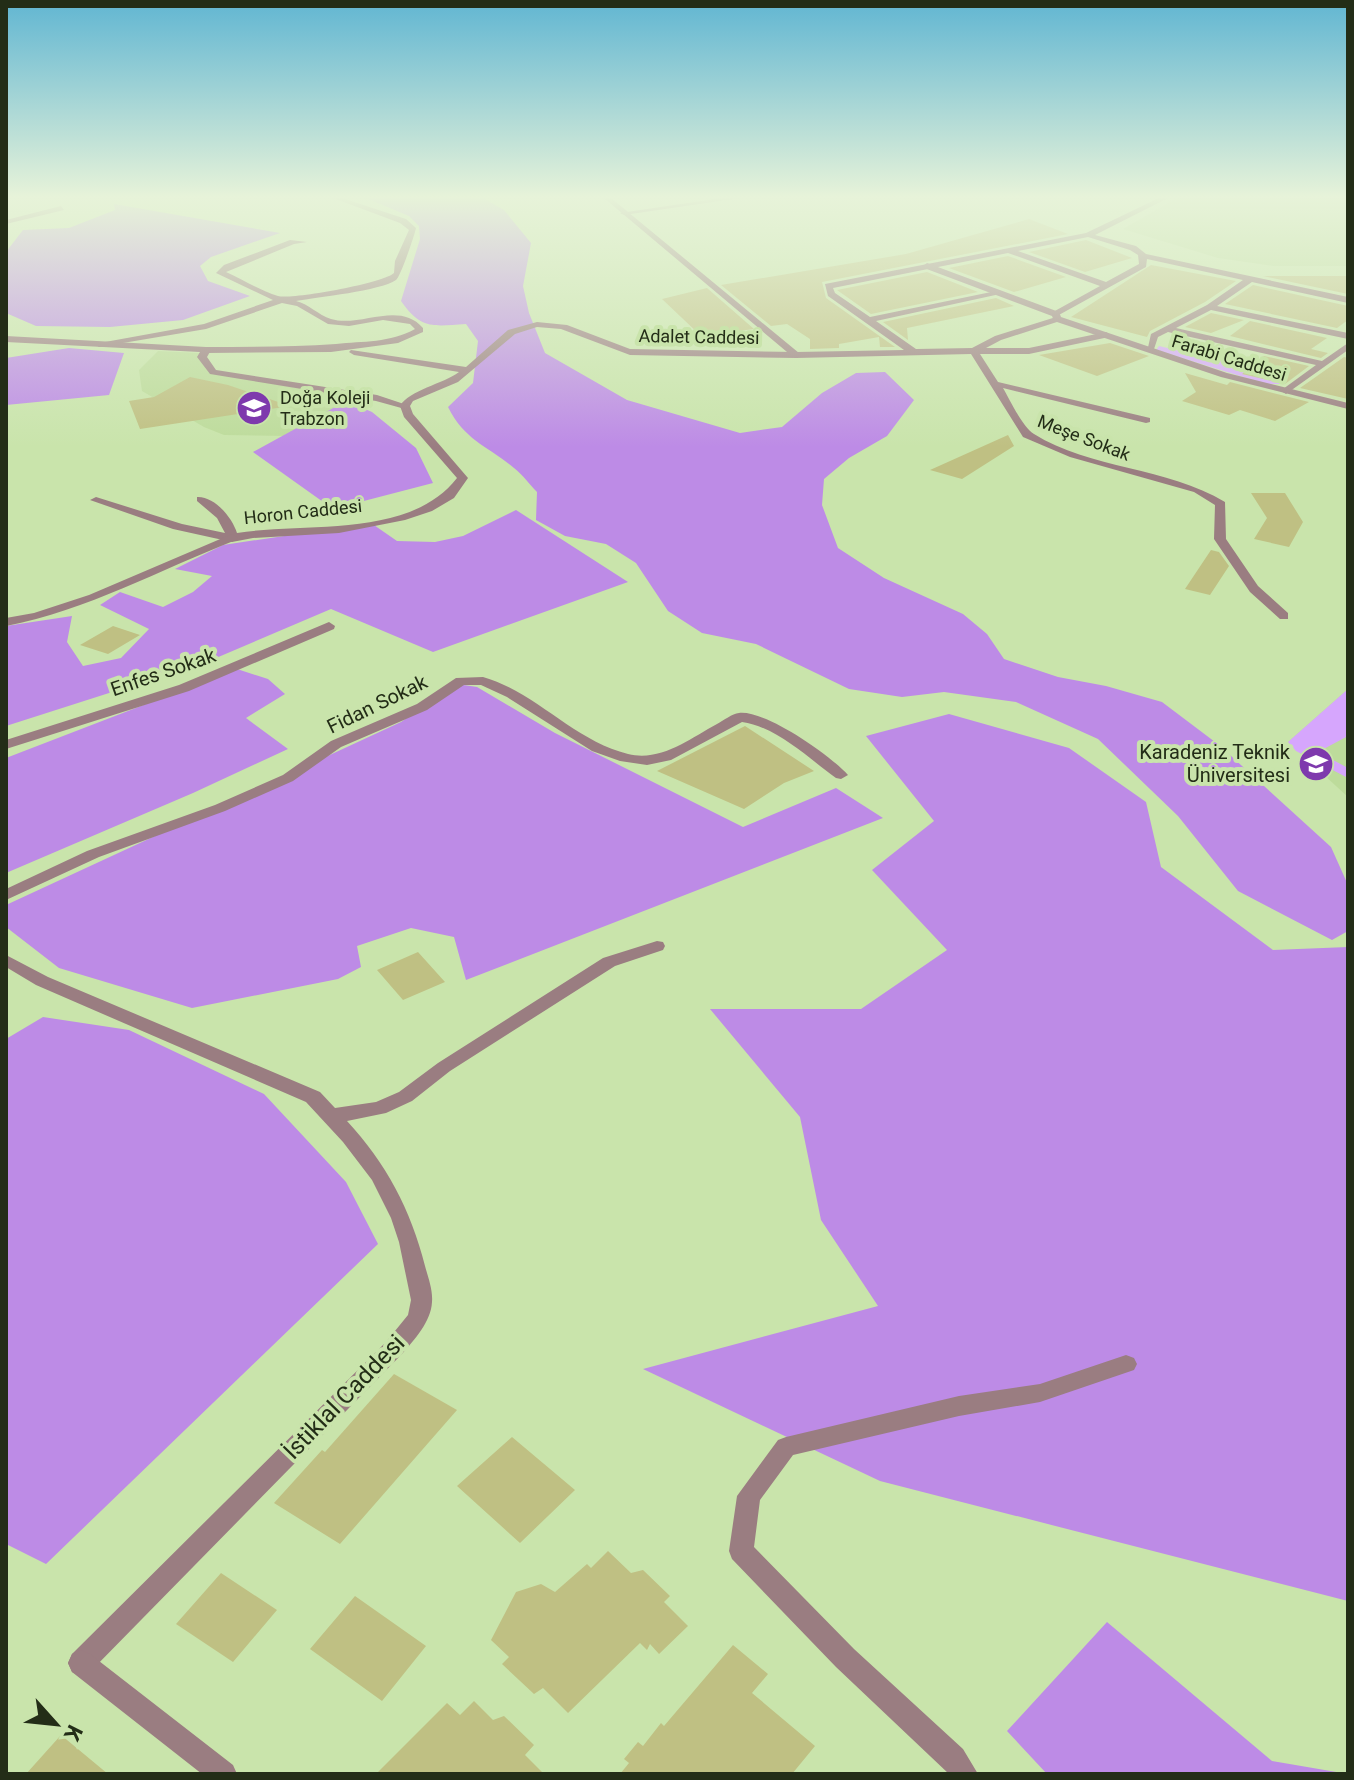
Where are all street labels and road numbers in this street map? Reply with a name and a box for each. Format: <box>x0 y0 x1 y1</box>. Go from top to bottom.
street label: Adalet Caddesi <box>638 325 760 348</box>
street label: Farabi Caddesi <box>1169 330 1289 385</box>
street label: Meşe Sokak <box>1035 410 1134 465</box>
street label: Horon Caddesi <box>243 495 363 528</box>
street label: Enfes Sokak <box>107 643 219 701</box>
street label: Fidan Sokak <box>323 669 432 739</box>
street label: İstiklal Caddesi <box>278 1329 410 1465</box>

